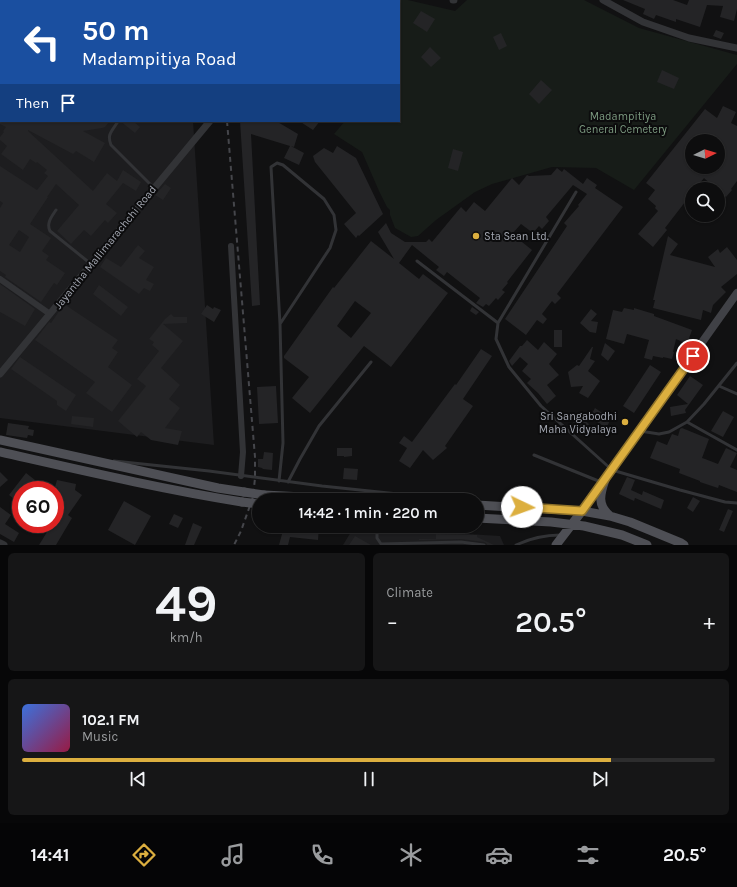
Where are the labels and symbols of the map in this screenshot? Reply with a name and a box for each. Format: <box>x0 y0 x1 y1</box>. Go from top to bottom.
park label: Madampitiya General Cemetery <box>579 110 667 136</box>
north arrow <box>685 134 725 174</box>
street label: Jayantha Mallimarachchi Road <box>52 183 159 312</box>
place label: Sta Sean Ltd. <box>484 230 549 243</box>
marker: Sta Sean Ltd. <box>471 231 481 241</box>
pin <box>676 339 710 373</box>
place label: Sri Sangabodhi Maha Vidyalaya <box>539 410 617 436</box>
marker: Sri Sangabodhi Maha Vidyalaya <box>620 417 630 427</box>
speed limit sign: 60 <box>12 481 64 533</box>
position arrow <box>501 486 543 528</box>

